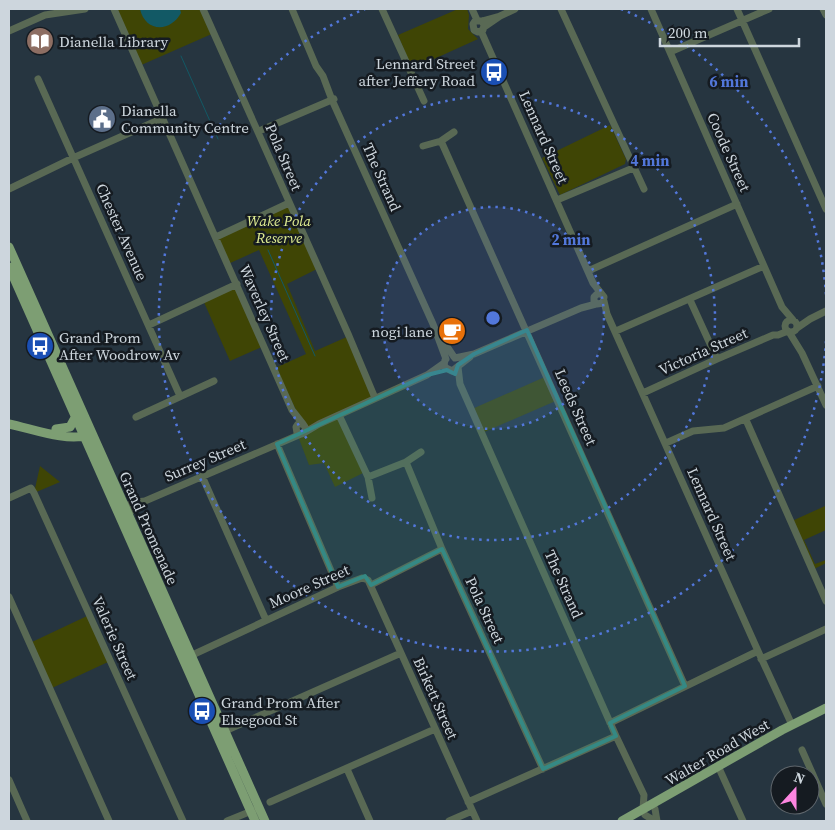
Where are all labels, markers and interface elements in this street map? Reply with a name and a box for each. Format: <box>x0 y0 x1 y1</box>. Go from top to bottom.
scale bar <box>660 15 799 47</box>
text: 200 m <box>668 22 708 43</box>
library icon: Dianella Library <box>25 26 55 56</box>
place label: Dianella Library <box>59 31 168 52</box>
place label: Lennard Street after Jeffery Road <box>358 53 475 91</box>
bus stop icon: Lennard Street after Jeffery Road <box>479 57 509 87</box>
text: 6 min <box>710 71 748 92</box>
street label: Lennard Street <box>514 87 574 187</box>
place label: Dianella Community Centre <box>121 100 249 138</box>
public building icon: Dianella Community Centre <box>87 104 117 134</box>
street label: Coode Street <box>702 109 756 195</box>
street label: Pola Street <box>260 120 308 194</box>
street label: The Strand <box>358 139 407 215</box>
text: 4 min <box>631 150 669 171</box>
street label: Chester Avenue <box>91 180 153 284</box>
park label: Wake Pola Reserve <box>247 210 311 248</box>
text: 2 min <box>552 229 590 250</box>
street label: Waverley Street <box>234 261 296 365</box>
centre of rings <box>484 309 502 327</box>
cafe icon: nogi lane <box>437 316 467 346</box>
place label: nogi lane <box>371 321 433 342</box>
street label: Victoria Street <box>655 322 751 380</box>
place label: Grand Prom After Woodrow Av <box>59 327 180 365</box>
bus stop icon: Grand Prom After Woodrow Av <box>25 331 55 361</box>
street label: Leeds Street <box>550 365 602 449</box>
street label: Surrey Street <box>161 433 249 487</box>
street label: Lennard Street <box>682 464 742 564</box>
street label: Grand Promenade <box>115 468 184 588</box>
street label: The Strand <box>540 546 589 622</box>
street label: Moore Street <box>266 559 353 613</box>
street label: Pola Street <box>461 573 510 647</box>
street label: Valerie Street <box>87 593 143 683</box>
street label: Birkett Street <box>409 654 463 742</box>
place label: Grand Prom After Elsegood St <box>221 692 340 730</box>
bus stop icon: Grand Prom After Elsegood St <box>187 696 217 726</box>
street label: Walter Road West <box>661 714 773 790</box>
north arrow <box>770 765 820 815</box>
text: N <box>791 767 808 789</box>

